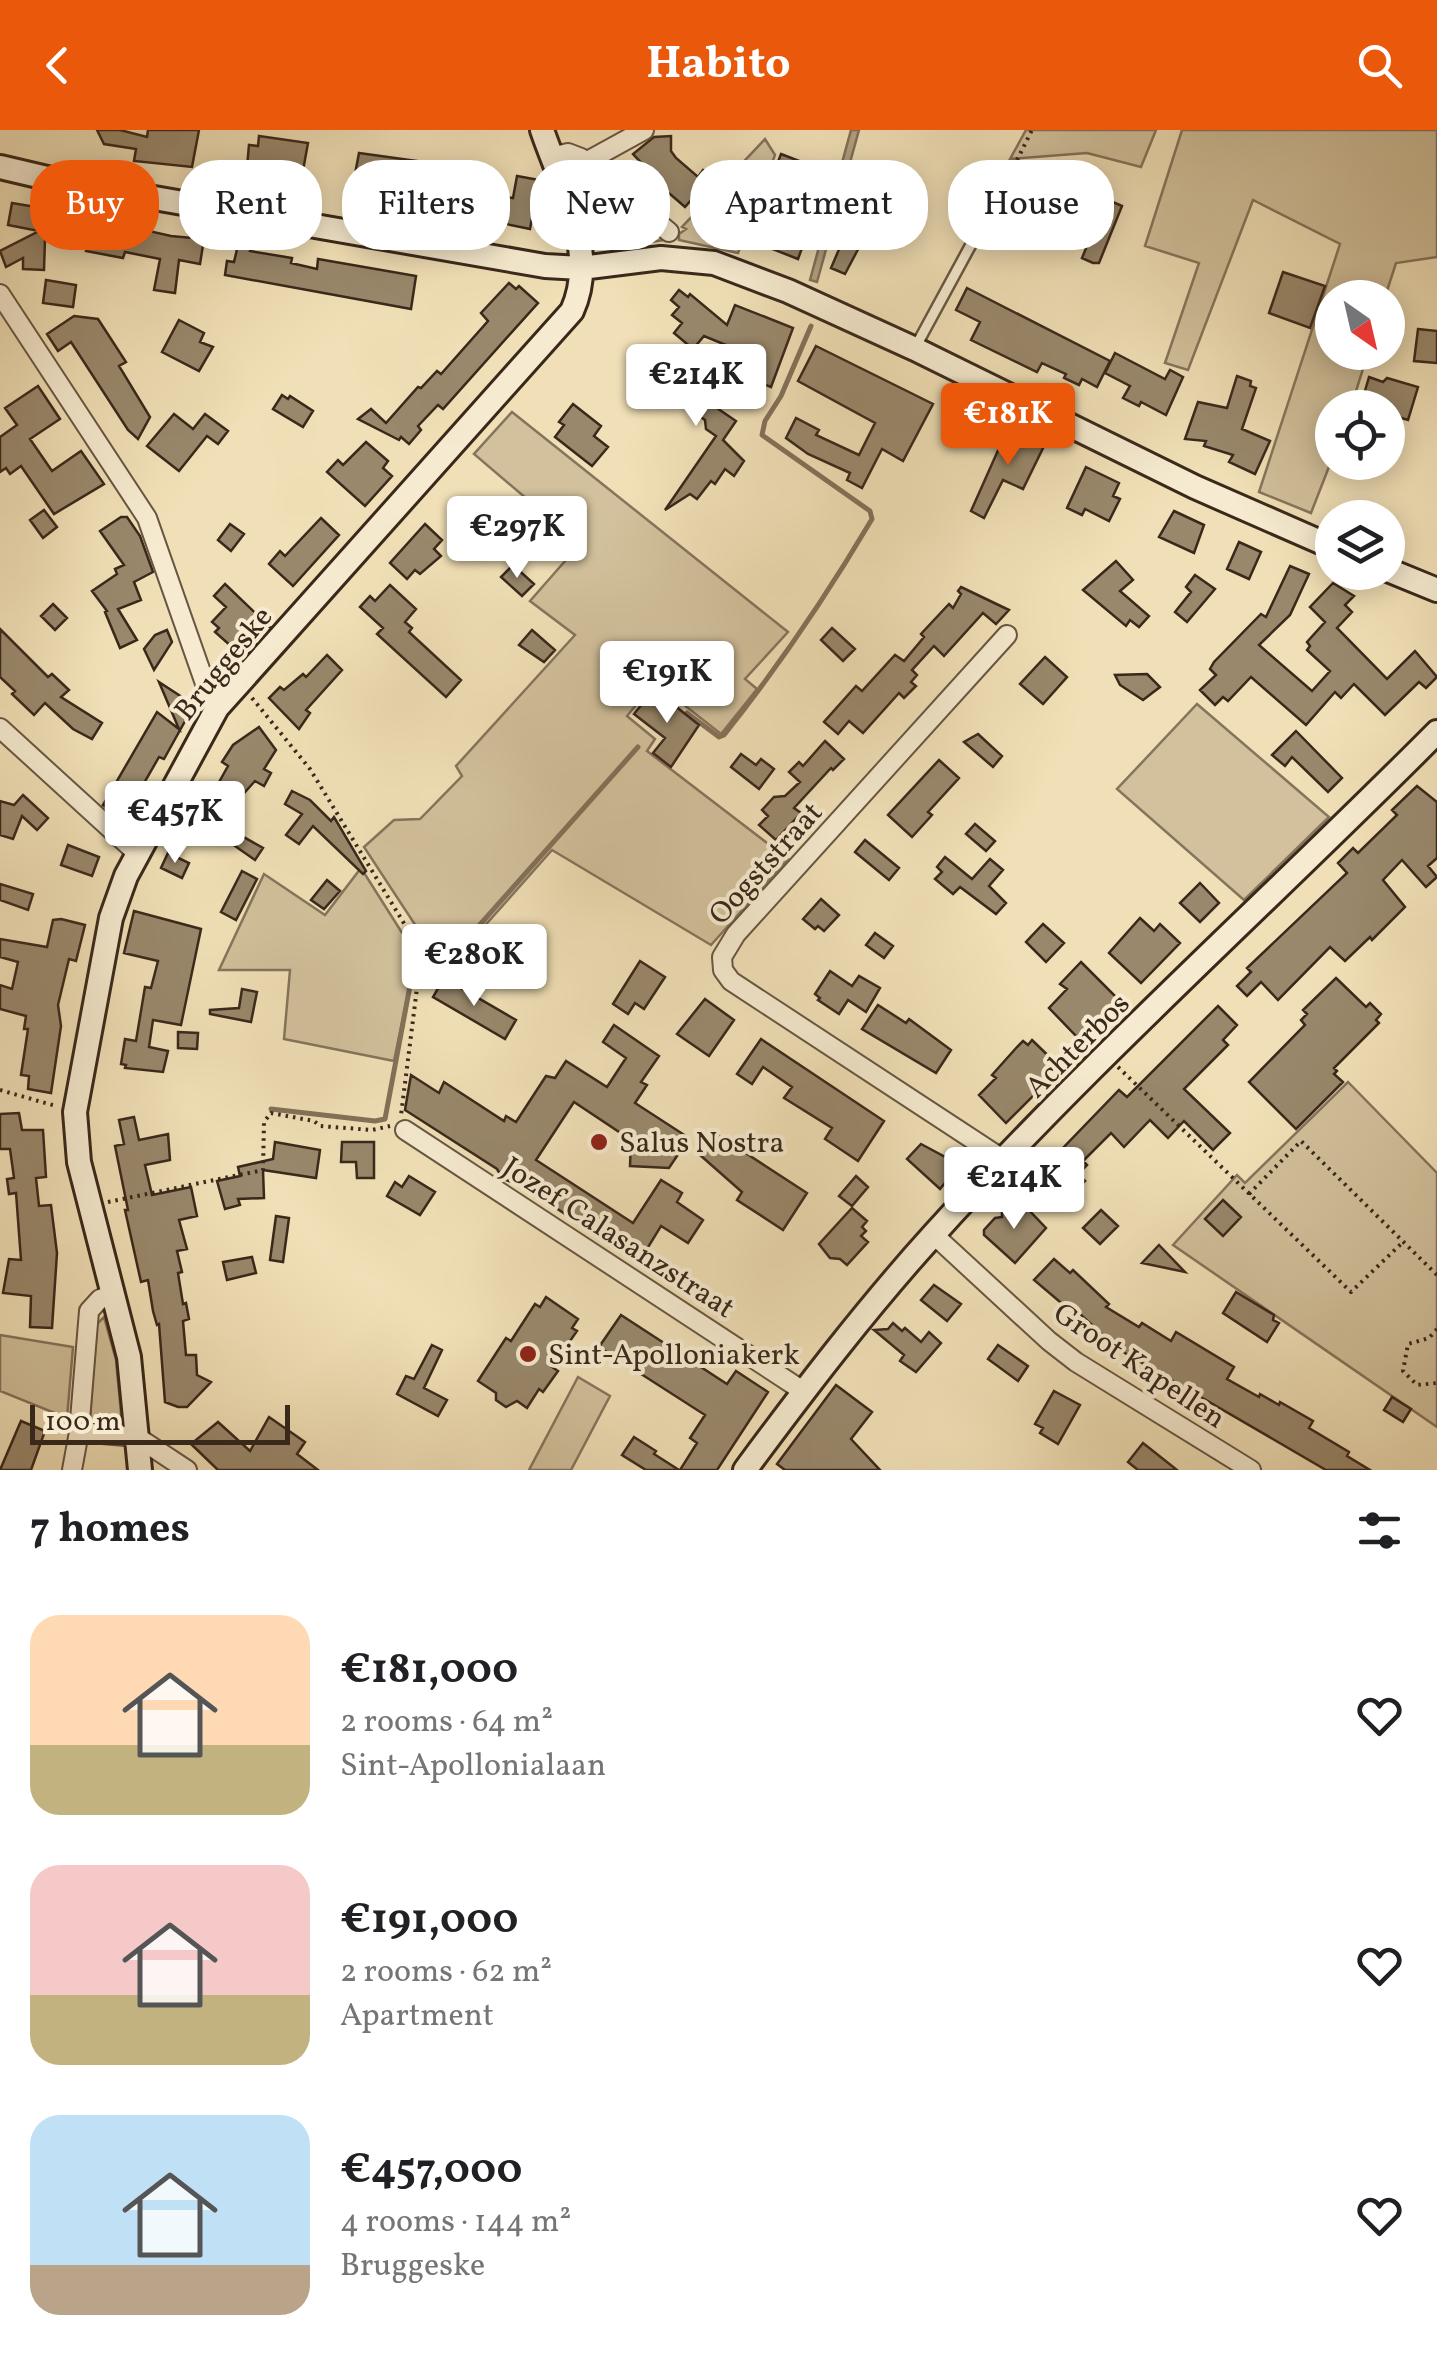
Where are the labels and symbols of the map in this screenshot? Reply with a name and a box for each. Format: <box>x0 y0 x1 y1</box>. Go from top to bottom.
north arrow <box>1315 280 1405 370</box>
pin: €214K <box>626 344 766 429</box>
pin: €181K <box>938 383 1078 468</box>
pin: €297K <box>447 496 587 581</box>
street label: Bruggeske <box>165 598 284 730</box>
pin: €191K <box>597 641 737 726</box>
pin: €457K <box>105 781 245 866</box>
street label: Oogststraat <box>700 794 833 935</box>
pin: €280K <box>404 924 544 1009</box>
street label: Achterbos <box>1016 984 1140 1108</box>
place label: Salus Nostra <box>619 1123 784 1165</box>
marker: Salus Nostra <box>588 1131 610 1153</box>
pin: €214K <box>944 1147 1084 1232</box>
street label: Jozef Calasanzstraat <box>494 1148 742 1330</box>
street label: Groot Kapellen <box>1044 1293 1233 1440</box>
place label: Sint-Apolloniakerk <box>548 1335 800 1377</box>
marker: Sint-Apolloniakerk <box>517 1343 539 1365</box>
scale bar <box>30 1400 290 1444</box>

